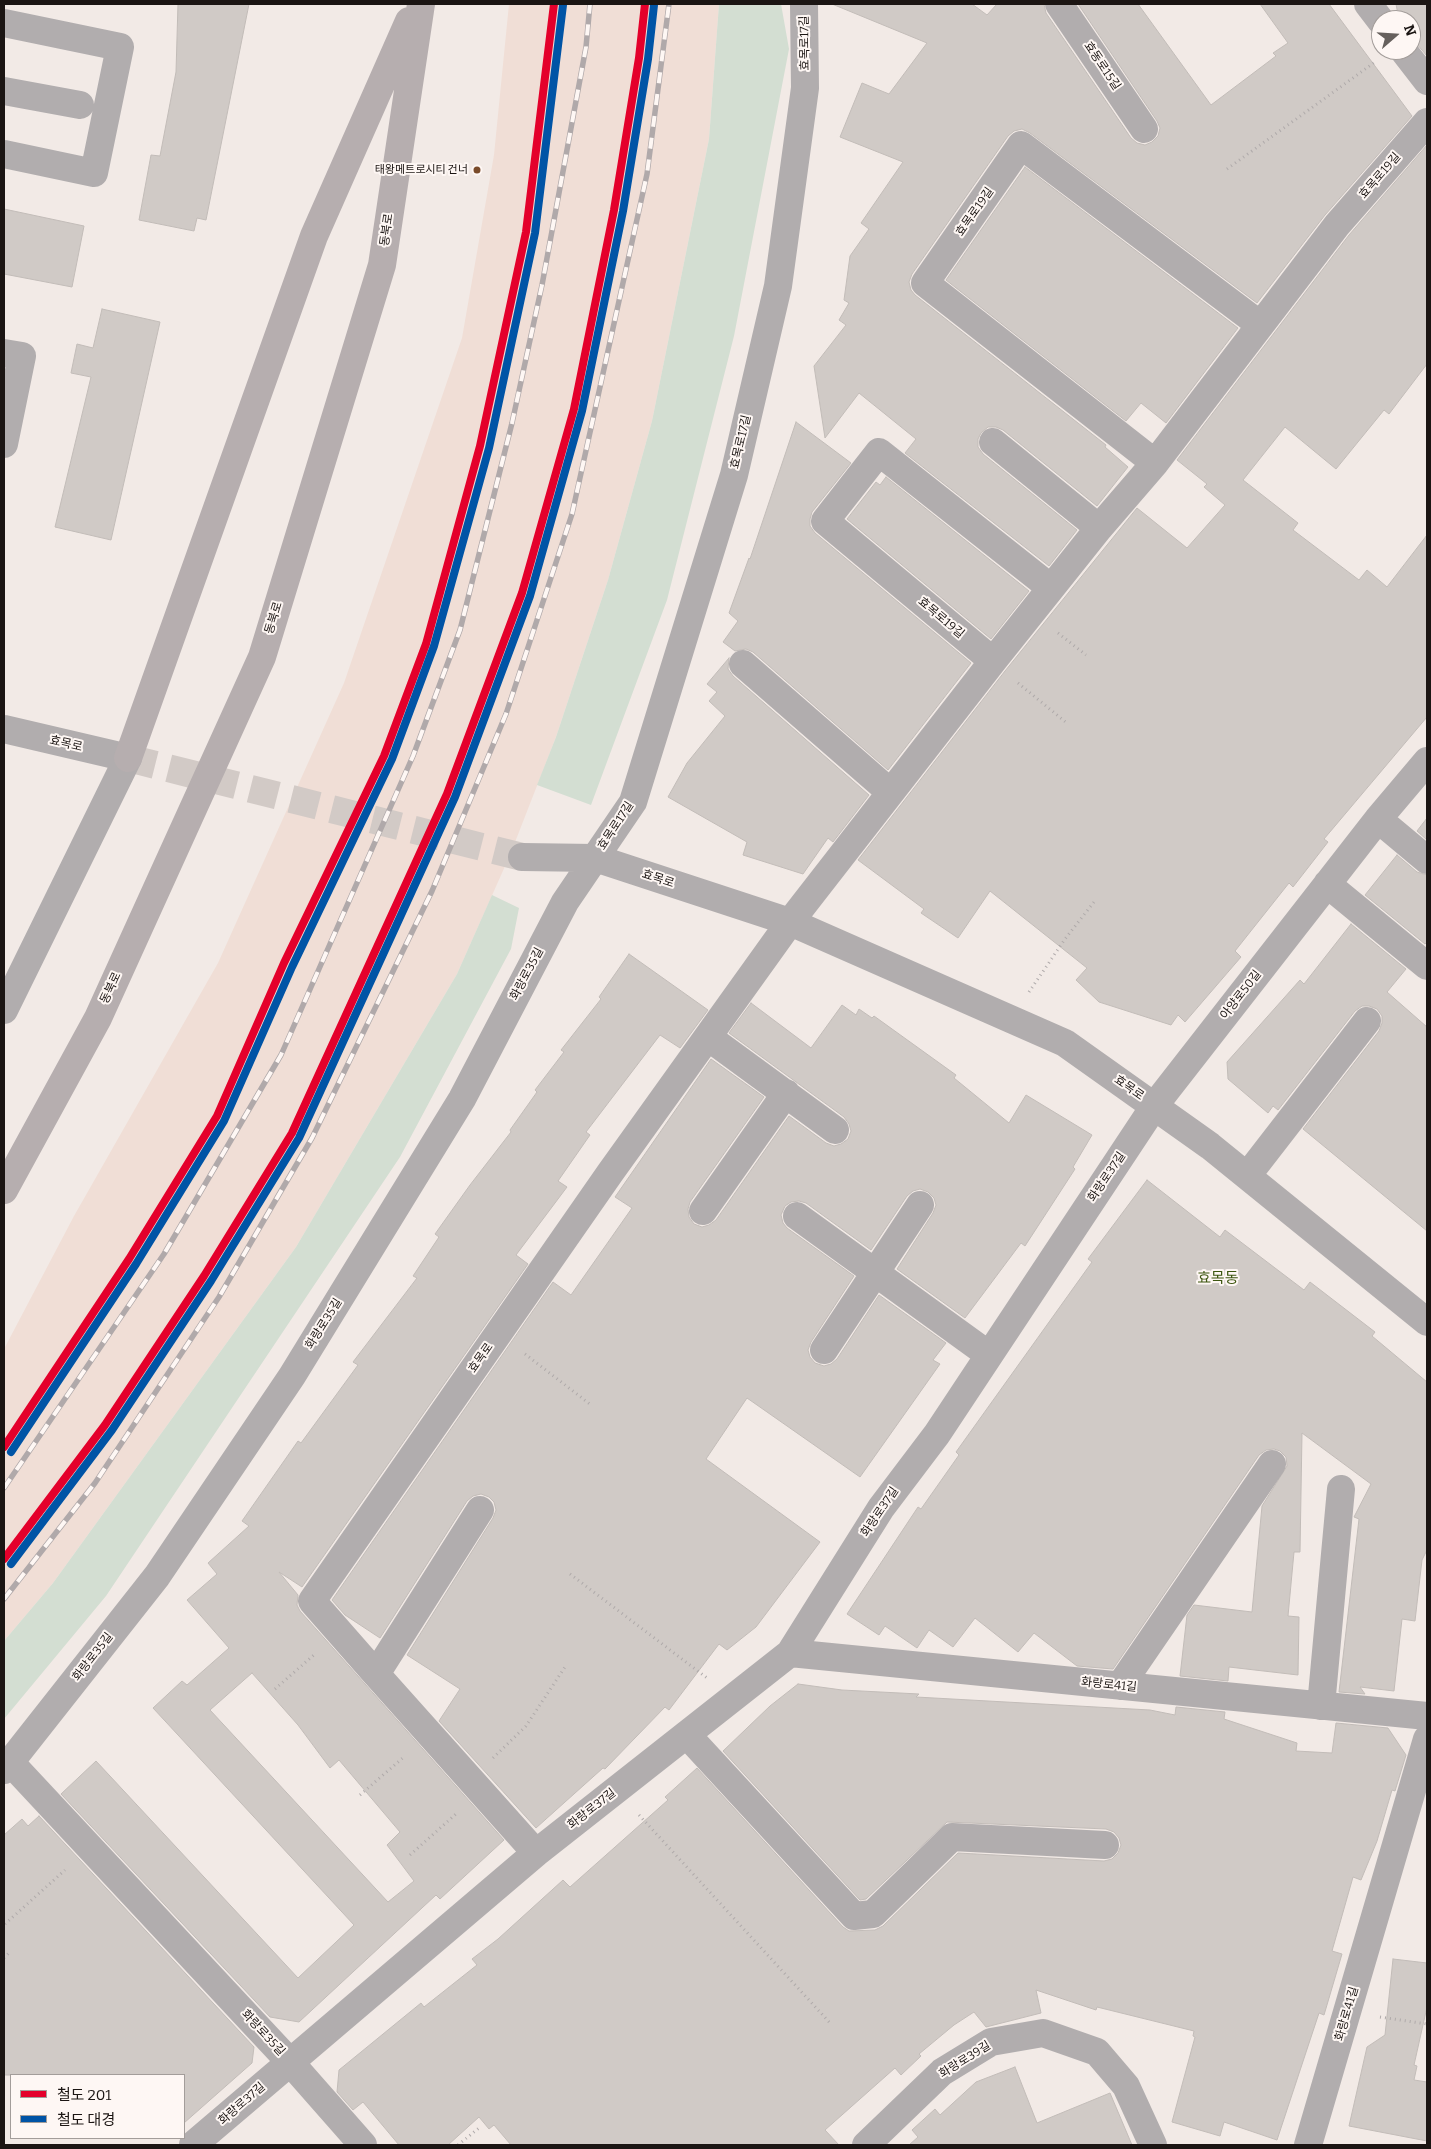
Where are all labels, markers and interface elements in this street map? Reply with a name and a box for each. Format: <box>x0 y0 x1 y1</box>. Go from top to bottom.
north arrow <box>1371 10 1421 60</box>
street label: 효목로17길 <box>797 15 813 71</box>
text: N <box>1400 22 1420 38</box>
street label: 효동로15길 <box>1081 39 1123 93</box>
street label: 효목로19길 <box>1356 150 1404 202</box>
place label: 태왕메트로시티 건너 <box>375 163 468 177</box>
marker: 태왕메트로시티 건너 <box>472 165 482 175</box>
street label: 효목로19길 <box>953 185 997 239</box>
street label: 동북로 <box>378 213 396 247</box>
street label: 효목로17길 <box>728 414 754 470</box>
street label: 효목로19길 <box>915 594 967 642</box>
street label: 동북로 <box>262 600 286 636</box>
street label: 효목로 <box>48 733 84 755</box>
street label: 효목로17길 <box>595 799 637 853</box>
street label: 효목로 <box>640 867 676 891</box>
street label: 화랑로35길 <box>507 945 547 1003</box>
street label: 아양로50길 <box>1217 968 1265 1022</box>
street label: 동북로 <box>97 970 125 1006</box>
street label: 효목로 <box>1111 1073 1147 1103</box>
street label: 화랑로37길 <box>1085 1149 1129 1205</box>
district label: 효목동 <box>1197 1270 1239 1288</box>
street label: 화랑로35길 <box>303 1296 345 1352</box>
street label: 효목로 <box>466 1340 496 1376</box>
street label: 화랑로37길 <box>858 1484 902 1540</box>
street label: 화랑로35길 <box>70 1630 116 1684</box>
street label: 화랑로41길 <box>1080 1675 1138 1695</box>
street label: 화랑로37길 <box>565 1786 619 1832</box>
street label: 화랑로41길 <box>1332 1985 1362 2043</box>
street label: 화랑로35길 <box>238 2007 288 2059</box>
street label: 화랑로39길 <box>937 2039 993 2081</box>
legend <box>10 2074 185 2139</box>
street label: 화랑로37길 <box>216 2080 268 2128</box>
text: 철도 201 <box>57 2086 111 2104</box>
text: 철도 대경 <box>57 2111 115 2129</box>

